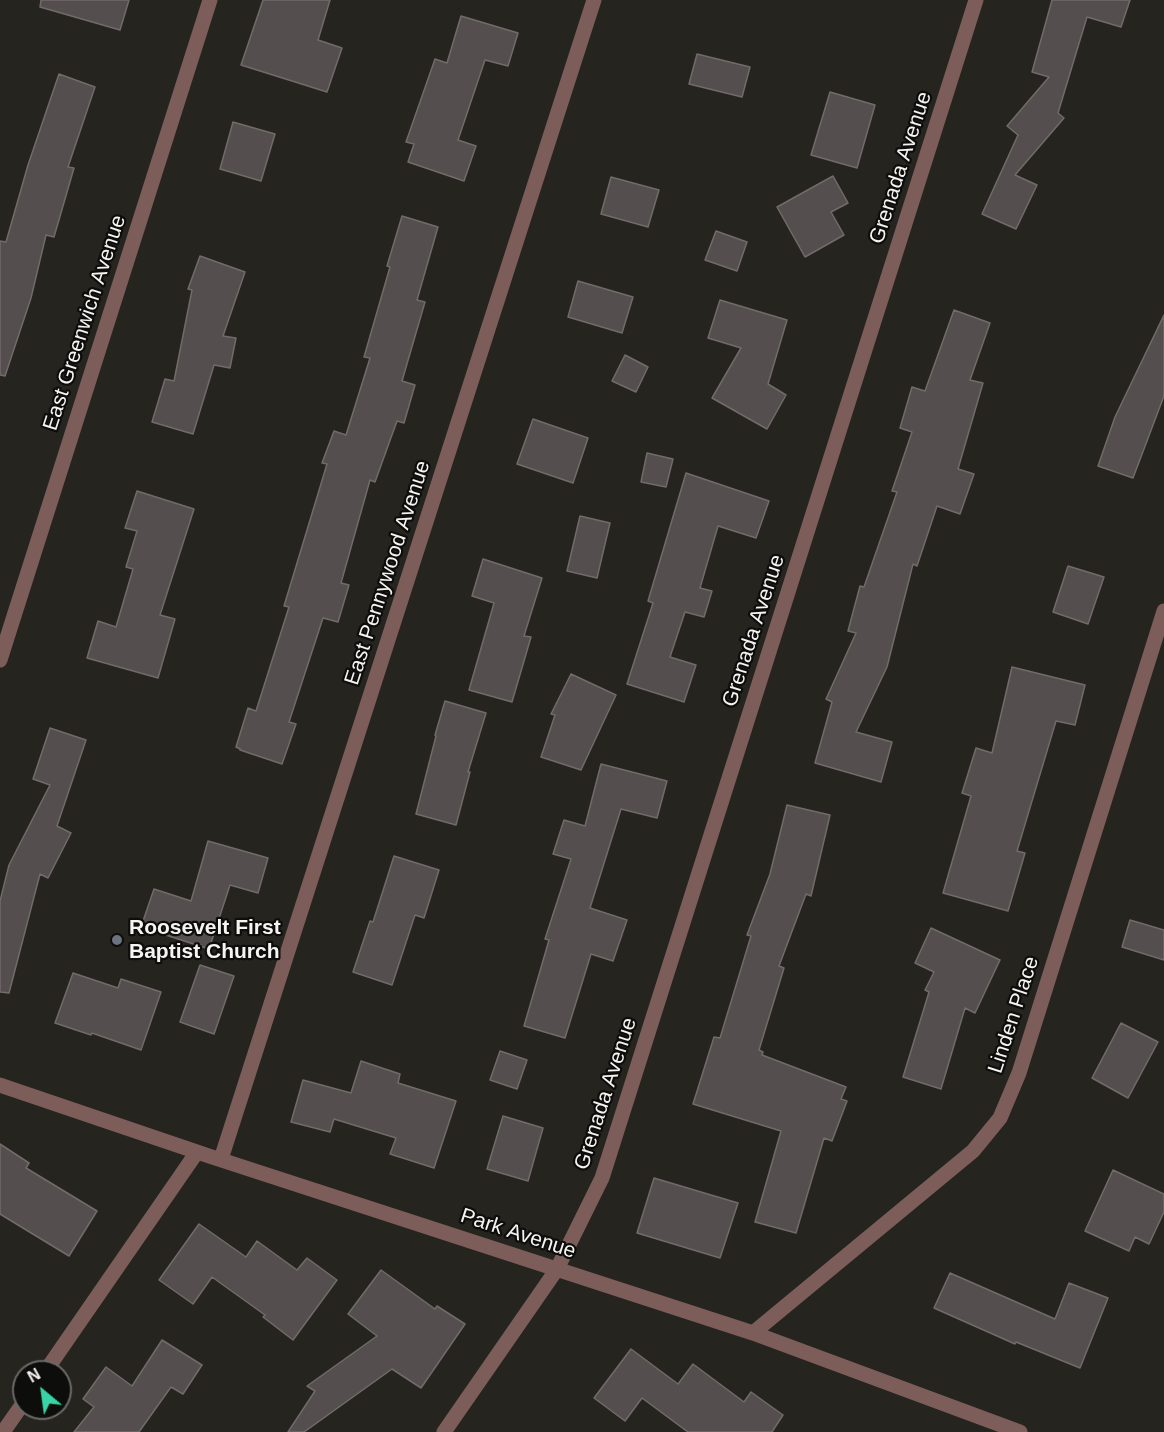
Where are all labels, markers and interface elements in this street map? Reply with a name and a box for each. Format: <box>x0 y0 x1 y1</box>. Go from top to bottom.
street label: Grenada Avenue <box>865 89 937 247</box>
street label: East Greenwich Avenue <box>38 212 132 434</box>
street label: East Pennywood Avenue <box>340 458 436 688</box>
street label: Grenada Avenue <box>718 552 790 710</box>
place label: Roosevelt First Baptist Church <box>129 915 281 965</box>
marker: Roosevelt First Baptist Church <box>110 933 124 947</box>
street label: Linden Place <box>983 953 1045 1077</box>
street label: Grenada Avenue <box>570 1015 642 1173</box>
street label: Park Avenue <box>457 1203 579 1265</box>
north arrow <box>12 1360 72 1420</box>
text: N <box>25 1365 43 1386</box>

